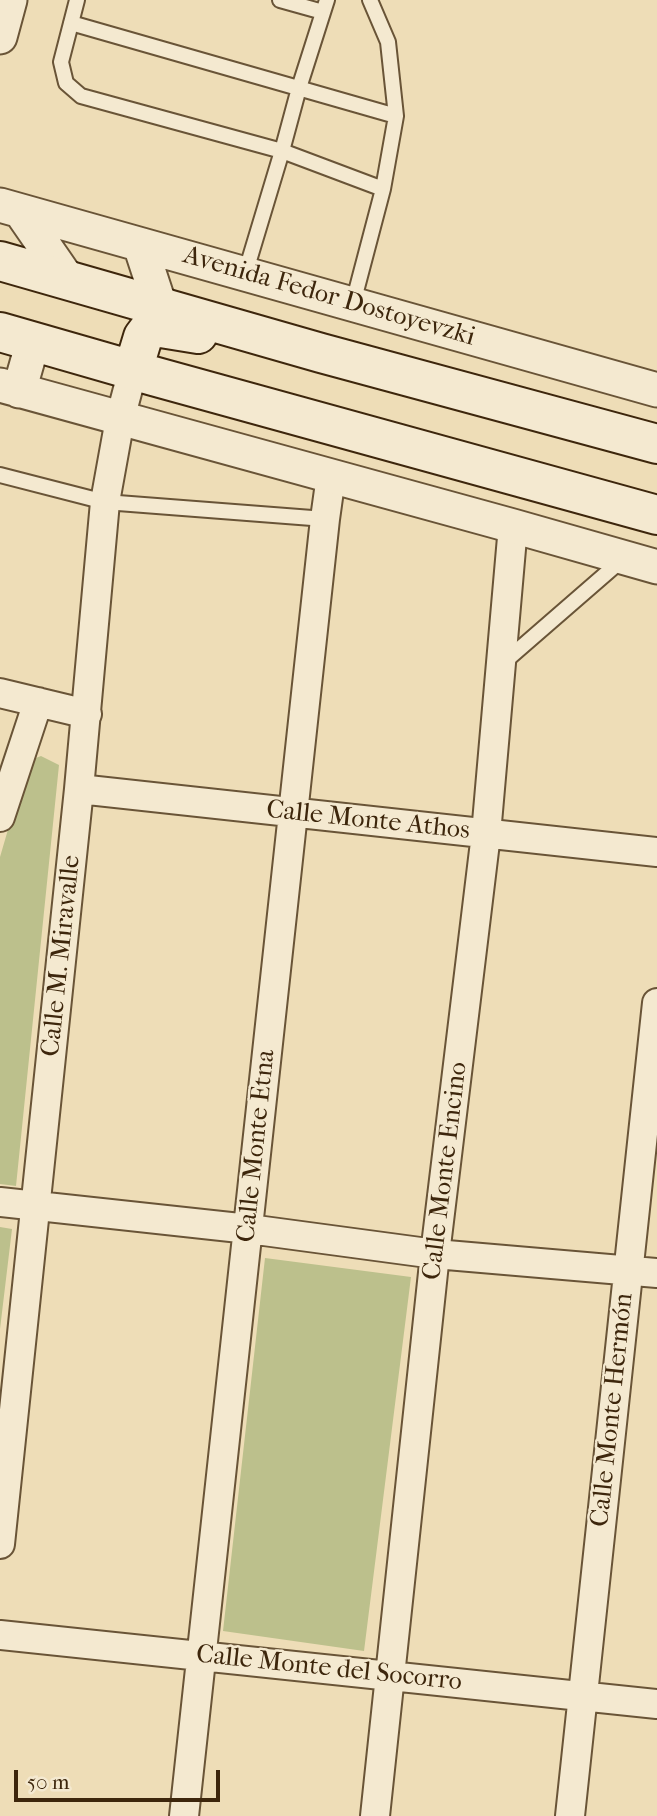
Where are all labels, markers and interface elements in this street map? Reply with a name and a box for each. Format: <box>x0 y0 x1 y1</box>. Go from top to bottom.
street label: Avenida Fedor Dostoyevzki <box>179 240 479 354</box>
street label: Calle Monte Athos <box>265 795 471 847</box>
street label: Calle M. Miravalle <box>36 854 88 1058</box>
street label: Calle Monte Etna <box>231 1048 283 1244</box>
street label: Calle Monte Encino <box>417 1060 475 1282</box>
street label: Calle Monte Hermón <box>585 1291 641 1529</box>
street label: Calle Monte del Socorro <box>195 1640 463 1698</box>
scale bar <box>18 1756 224 1800</box>
text: 50 m <box>27 1770 70 1794</box>

